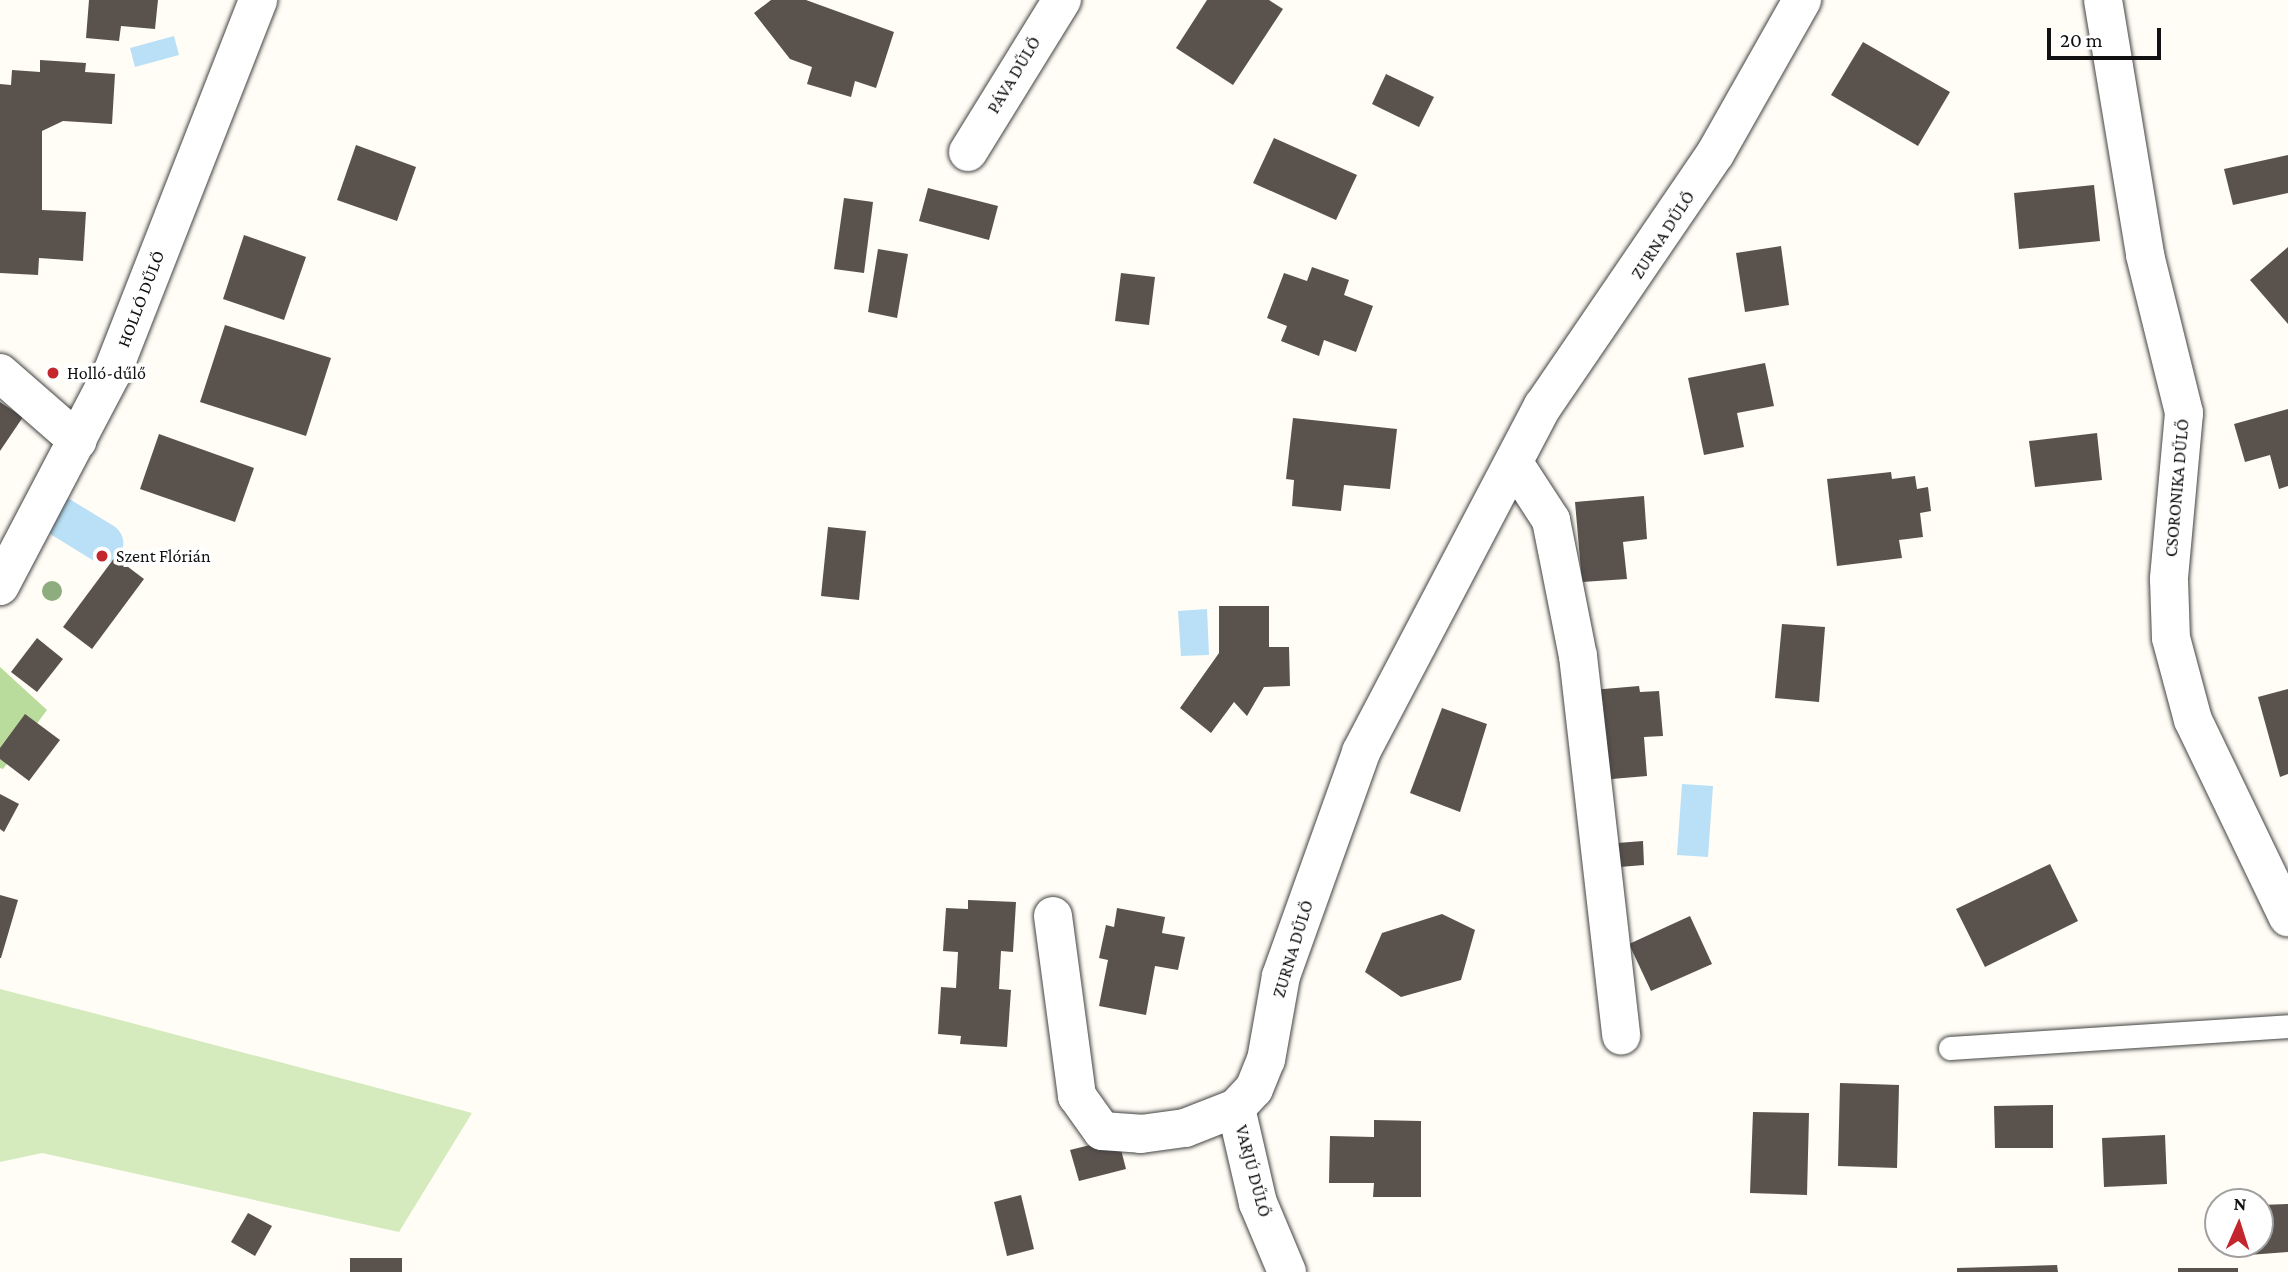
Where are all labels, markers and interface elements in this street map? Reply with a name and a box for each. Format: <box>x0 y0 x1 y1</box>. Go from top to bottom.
scale bar <box>2050 14 2164 58</box>
text: 20 m <box>2060 28 2103 52</box>
street label: PÁVA DŰLŐ <box>983 33 1045 117</box>
street label: ZURNA DŰLŐ <box>1626 187 1700 283</box>
street label: HOLLÓ DŰLŐ <box>113 248 169 350</box>
place label: Holló-dűlő <box>67 362 146 384</box>
marker: Holló-dűlő <box>45 365 61 381</box>
street label: CSORONIKA DŰLŐ <box>2160 418 2194 558</box>
place label: Szent Flórián <box>116 545 211 567</box>
marker: Szent Flórián <box>94 548 110 564</box>
street label: ZURNA DŰLŐ <box>1268 898 1318 1000</box>
street label: VARJÚ DŰLŐ <box>1230 1123 1276 1219</box>
north arrow <box>2204 1188 2274 1258</box>
text: N <box>2233 1193 2247 1214</box>

